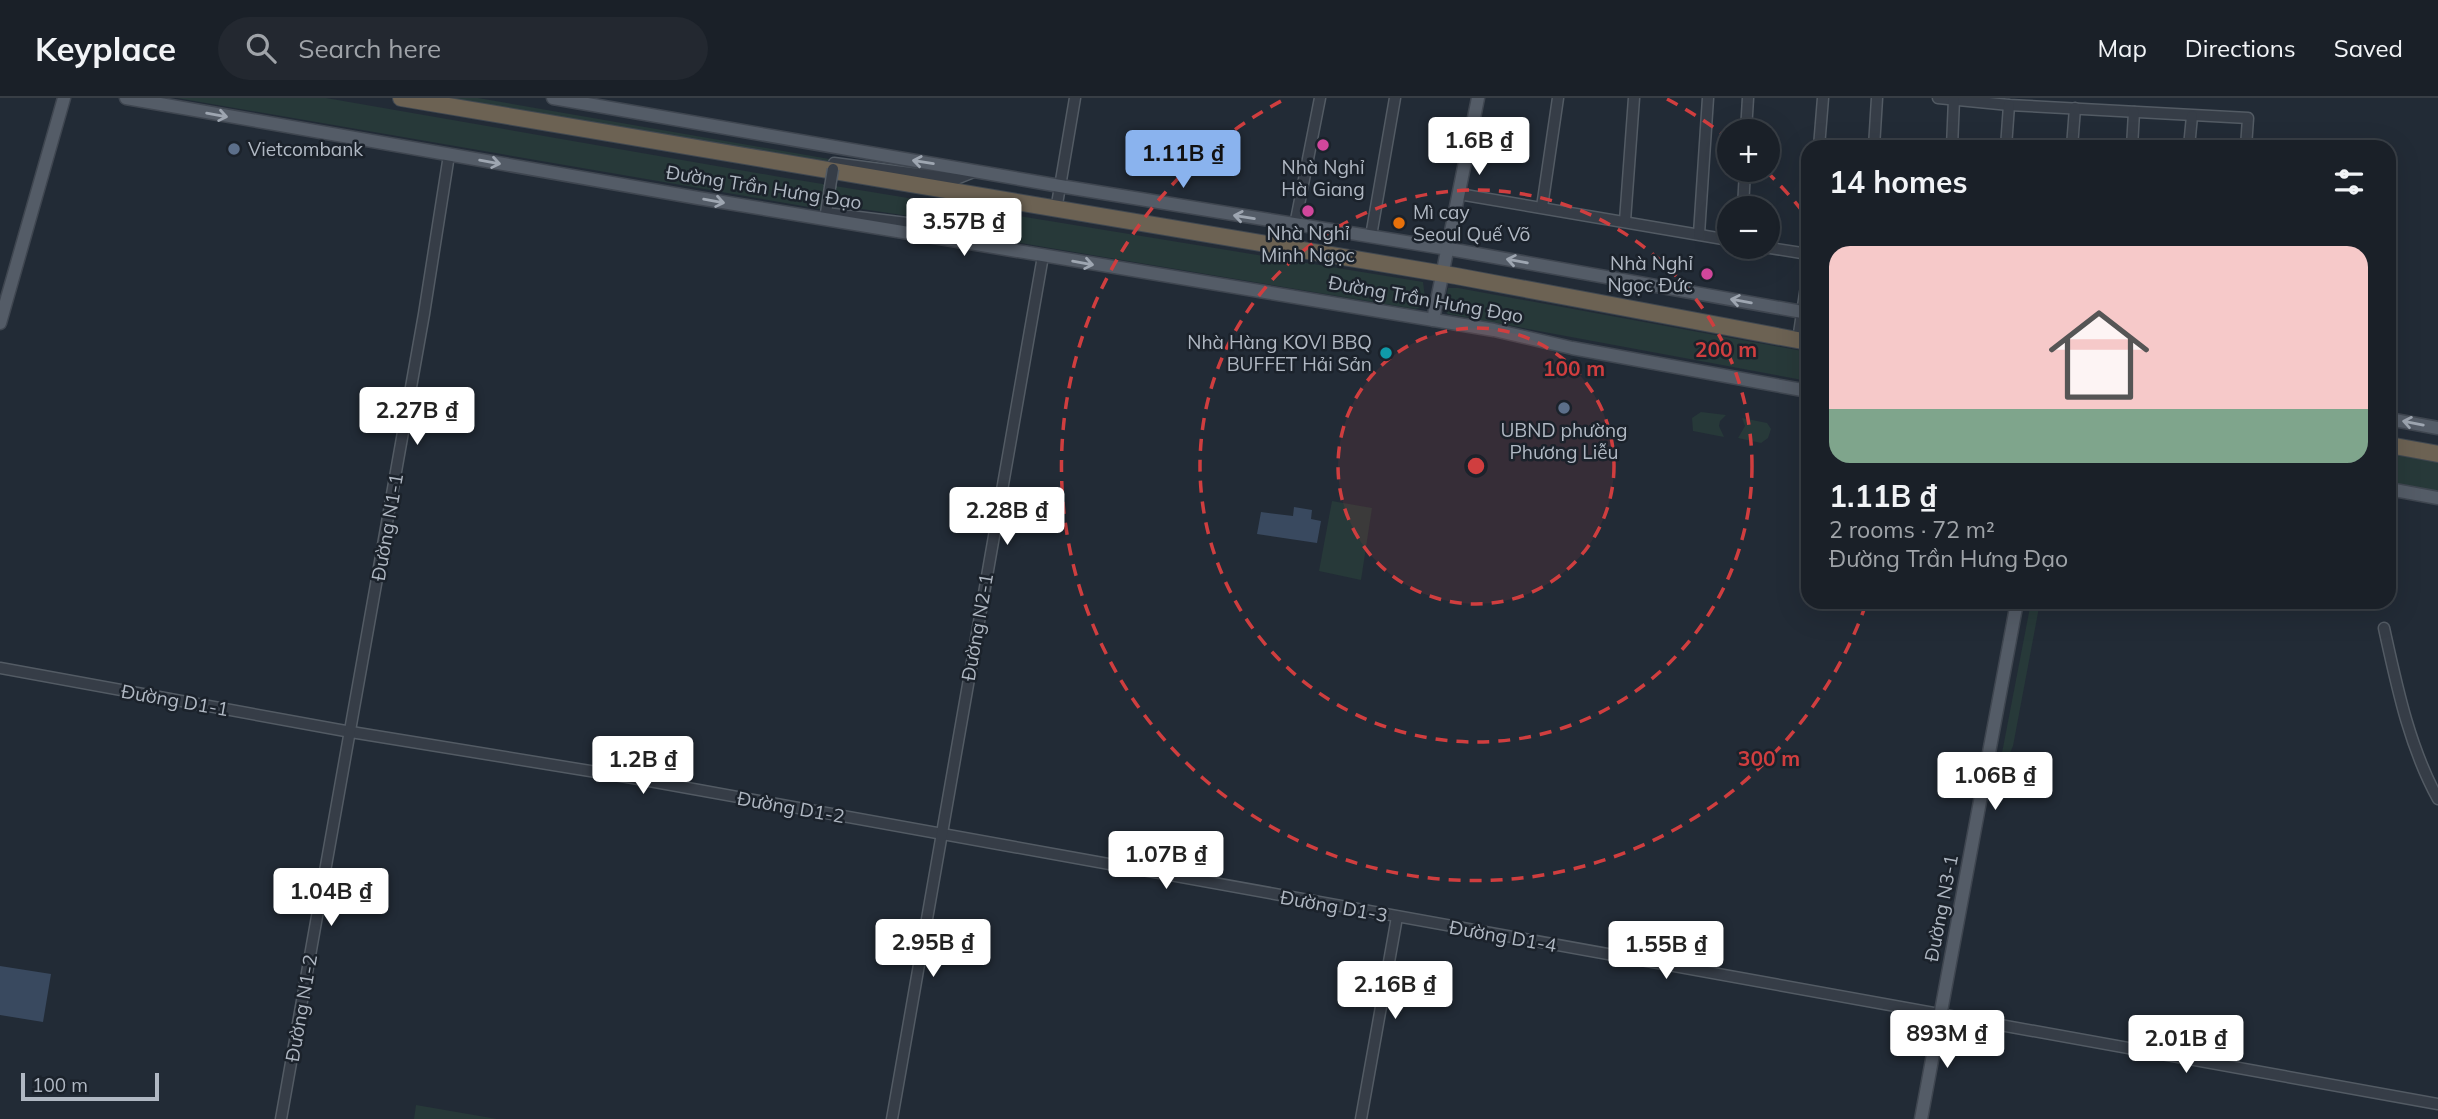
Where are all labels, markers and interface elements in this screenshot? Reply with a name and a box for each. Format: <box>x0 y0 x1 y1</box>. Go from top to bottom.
search box <box>218 17 708 80</box>
text: Keyplace <box>35 28 176 69</box>
icon: search <box>242 29 280 67</box>
text: Search here <box>298 32 441 65</box>
text: Map <box>2097 33 2147 63</box>
text: Directions <box>2185 33 2296 63</box>
text: Saved <box>2334 33 2403 63</box>
one-way arrow <box>205 109 228 122</box>
pin: 1.6B ₫ <box>1422 118 1536 177</box>
map controls <box>1717 119 1780 259</box>
button: + <box>1717 119 1780 182</box>
text: 1.6B ₫ <box>1444 125 1514 154</box>
pin: 1.11B ₫ <box>1118 130 1248 190</box>
place label: Vietcombank <box>248 137 363 161</box>
marker: Nhà Nghỉ Hà Giang <box>1315 137 1331 153</box>
text: 1.11B ₫ <box>1141 138 1225 167</box>
marker: Vietcombank <box>226 141 242 157</box>
one-way arrow <box>912 155 935 168</box>
place label: Nhà Nghỉ Hà Giang <box>1281 155 1365 201</box>
one-way arrow <box>478 156 501 169</box>
street label: Đường Trần Hưng Đạo <box>665 160 863 214</box>
text: 14 homes <box>1829 163 1968 201</box>
icon: filters <box>2330 163 2368 201</box>
one-way arrow <box>702 195 725 208</box>
button: − <box>1717 196 1780 259</box>
pin: 3.57B ₫ <box>899 198 1029 258</box>
place label: Mì cay Seoul Quế Võ <box>1413 200 1530 246</box>
marker: Nhà Nghỉ Minh Ngọc <box>1300 203 1316 219</box>
text: 3.57B ₫ <box>922 206 1006 235</box>
one-way arrow <box>1233 210 1256 223</box>
marker: Mì cay Seoul Quế Võ <box>1391 215 1407 231</box>
place label: Nhà Nghỉ Minh Ngọc <box>1261 221 1355 267</box>
place label: Nhà Nghỉ Ngọc Đức <box>1608 251 1693 297</box>
one-way arrow <box>1506 254 1529 267</box>
one-way arrow <box>1071 257 1094 270</box>
marker: Nhà Nghỉ Ngọc Đức <box>1699 266 1715 282</box>
street label: Đường Trần Hưng Đạo <box>1327 270 1525 328</box>
icon: home <box>2036 292 2162 418</box>
one-way arrow <box>1730 294 1753 307</box>
place label: Nhà Hàng KOVI BBQ BUFFET Hải Sản <box>1187 330 1372 376</box>
text: 200 m <box>1695 336 1757 362</box>
marker: Nhà Hàng KOVI BBQ BUFFET Hải Sản <box>1378 345 1394 361</box>
text: 100 m <box>1543 355 1605 381</box>
pin: 2.27B ₫ <box>352 388 482 447</box>
text: 2.27B ₫ <box>375 395 459 424</box>
marker: UBND phường Phương Liễu <box>1556 400 1572 416</box>
one-way arrow <box>2402 416 2425 430</box>
place label: UBND phường Phương Liễu <box>1500 418 1628 464</box>
centre of rings <box>1464 454 1488 478</box>
street label: Đường N1-1 <box>366 471 408 583</box>
text: 1.11B ₫ <box>1829 477 1937 515</box>
pin: 2.28B ₫ <box>942 488 1072 547</box>
text: 2.28B ₫ <box>965 495 1049 524</box>
text: 2 rooms · 72 m² <box>1829 515 1995 544</box>
text: Đường Trần Hưng Đạo <box>1829 544 2068 573</box>
street label: Đường N2-1 <box>956 571 998 683</box>
street label: Đường D1-1 <box>119 679 231 721</box>
pin: 1.2B ₫ <box>586 736 700 796</box>
text: 1.2B ₫ <box>608 744 678 773</box>
text: 300 m <box>1738 745 1800 771</box>
pin: 1.06B ₫ <box>1930 752 2060 812</box>
text: 1.06B ₫ <box>1953 760 2037 789</box>
street label: Đường D1-2 <box>735 786 847 828</box>
pin: 1.07B ₫ <box>1101 832 1231 891</box>
text: 1.07B ₫ <box>1124 839 1208 868</box>
street label: Đường N3-1 <box>1919 852 1963 964</box>
pin: 1.04B ₫ <box>266 868 396 928</box>
text: 1.04B ₫ <box>289 876 373 905</box>
street label: Đường D1-3 <box>1278 885 1390 927</box>
street label: Đường D1-4 <box>1447 915 1559 957</box>
pin: 2.95B ₫ <box>868 920 998 979</box>
pin: 1.55B ₫ <box>1601 922 1731 981</box>
text: 2.95B ₫ <box>891 927 975 956</box>
text: 1.55B ₫ <box>1624 929 1708 958</box>
street label: Đường N1-2 <box>280 952 322 1064</box>
pin: 2.16B ₫ <box>1330 962 1460 1021</box>
text: 2.16B ₫ <box>1353 969 1437 998</box>
pin: 893M ₫ <box>1890 1010 2004 1070</box>
pin: 2.01B ₫ <box>2121 1016 2251 1075</box>
text: 893M ₫ <box>1906 1018 1988 1047</box>
text: 2.01B ₫ <box>2144 1023 2228 1052</box>
scale bar <box>21 1070 159 1102</box>
text: 100 m <box>32 1073 88 1097</box>

